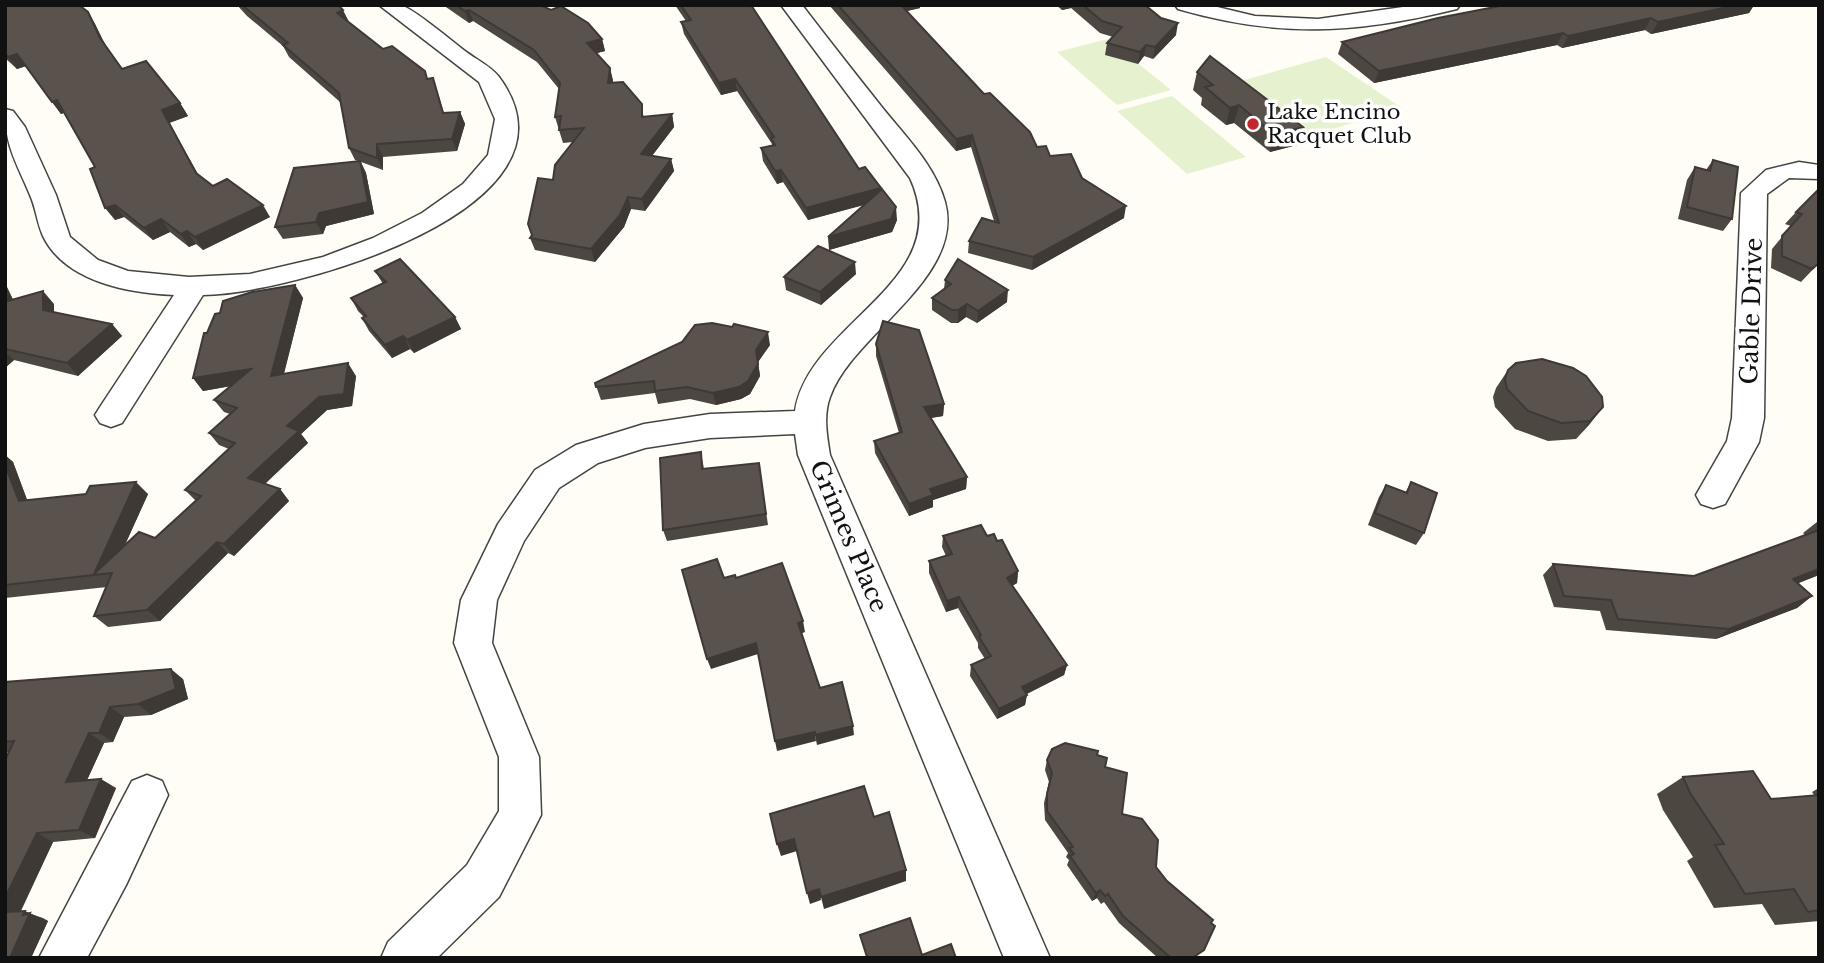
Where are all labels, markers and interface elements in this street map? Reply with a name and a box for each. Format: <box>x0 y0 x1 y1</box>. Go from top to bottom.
place label: Lake Encino Racquet Club <box>1267 99 1412 149</box>
marker: Lake Encino Racquet Club <box>1245 116 1261 132</box>
street label: Gable Drive <box>1734 237 1768 385</box>
street label: Grimes Place <box>804 456 894 616</box>

